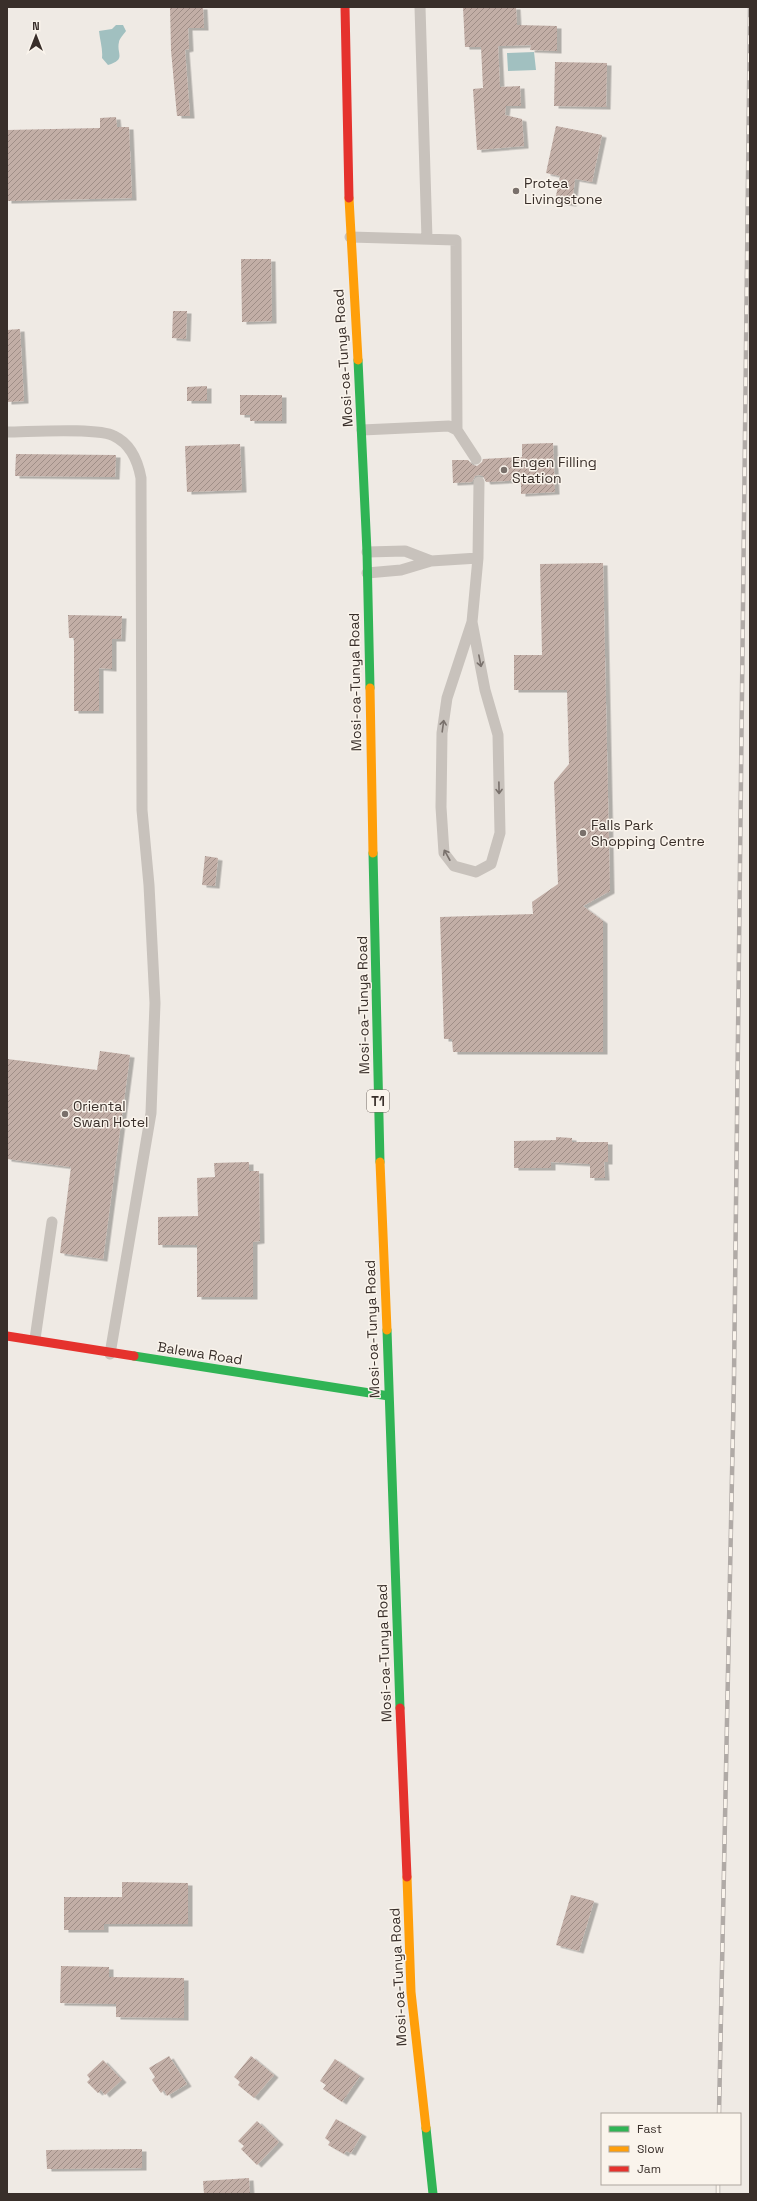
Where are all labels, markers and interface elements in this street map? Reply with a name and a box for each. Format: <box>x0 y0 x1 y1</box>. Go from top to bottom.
north arrow <box>16 16 56 56</box>
text: N <box>32 19 40 33</box>
place label: Protea Livingstone <box>524 174 603 208</box>
marker: Protea Livingstone <box>511 186 521 196</box>
street label: Mosi-oa-Tunya Road <box>329 288 357 428</box>
place label: Engen Filling Station <box>512 453 597 487</box>
marker: Engen Filling Station <box>499 465 509 475</box>
street label: Mosi-oa-Tunya Road <box>345 613 365 751</box>
one-way arrow <box>476 654 484 667</box>
one-way arrow <box>439 720 447 733</box>
one-way arrow <box>495 781 503 794</box>
place label: Falls Park Shopping Centre <box>591 816 705 850</box>
marker: Falls Park Shopping Centre <box>578 828 588 838</box>
one-way arrow <box>443 849 450 861</box>
street label: Mosi-oa-Tunya Road <box>353 936 373 1074</box>
road number: T1 <box>367 1090 389 1112</box>
place label: Oriental Swan Hotel <box>73 1097 148 1131</box>
marker: Oriental Swan Hotel <box>60 1109 70 1119</box>
street label: Mosi-oa-Tunya Road <box>361 1259 383 1399</box>
street label: Balewa Road <box>156 1337 244 1369</box>
street label: Mosi-oa-Tunya Road <box>373 1583 395 1723</box>
street label: Mosi-oa-Tunya Road <box>385 1907 411 2047</box>
legend <box>601 2113 741 2185</box>
text: Fast <box>637 2121 662 2137</box>
text: Slow <box>637 2141 664 2157</box>
text: Jam <box>637 2161 661 2177</box>

